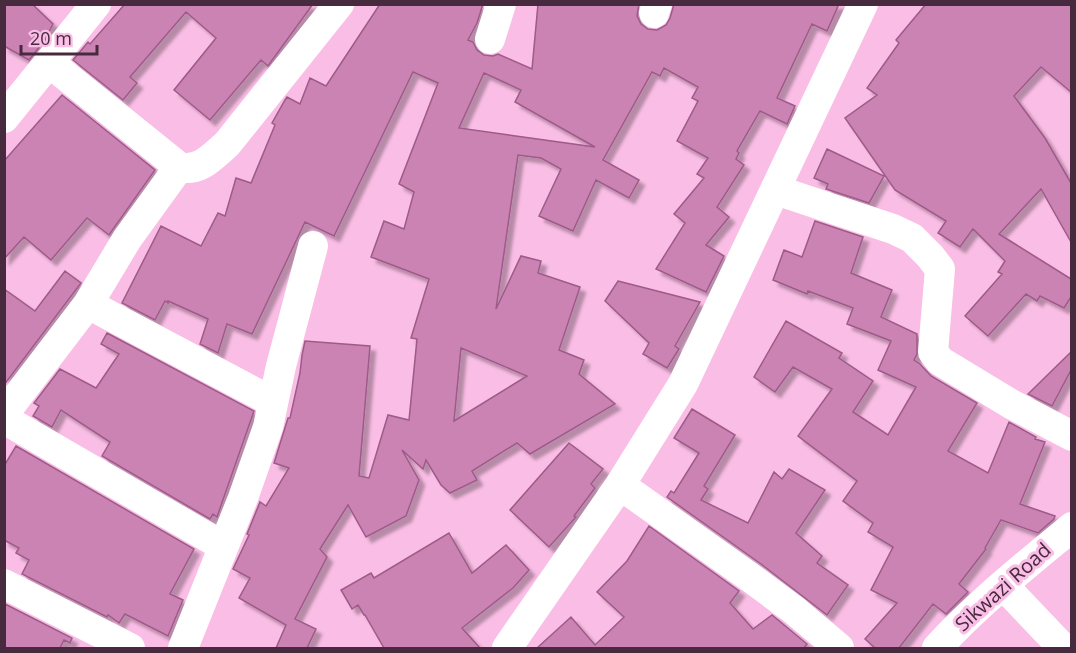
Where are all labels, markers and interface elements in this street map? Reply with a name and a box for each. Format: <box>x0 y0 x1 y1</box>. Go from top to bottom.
scale bar <box>21 18 98 56</box>
text: 20 m <box>30 26 72 50</box>
street label: Sikwazi Road <box>949 536 1056 637</box>

